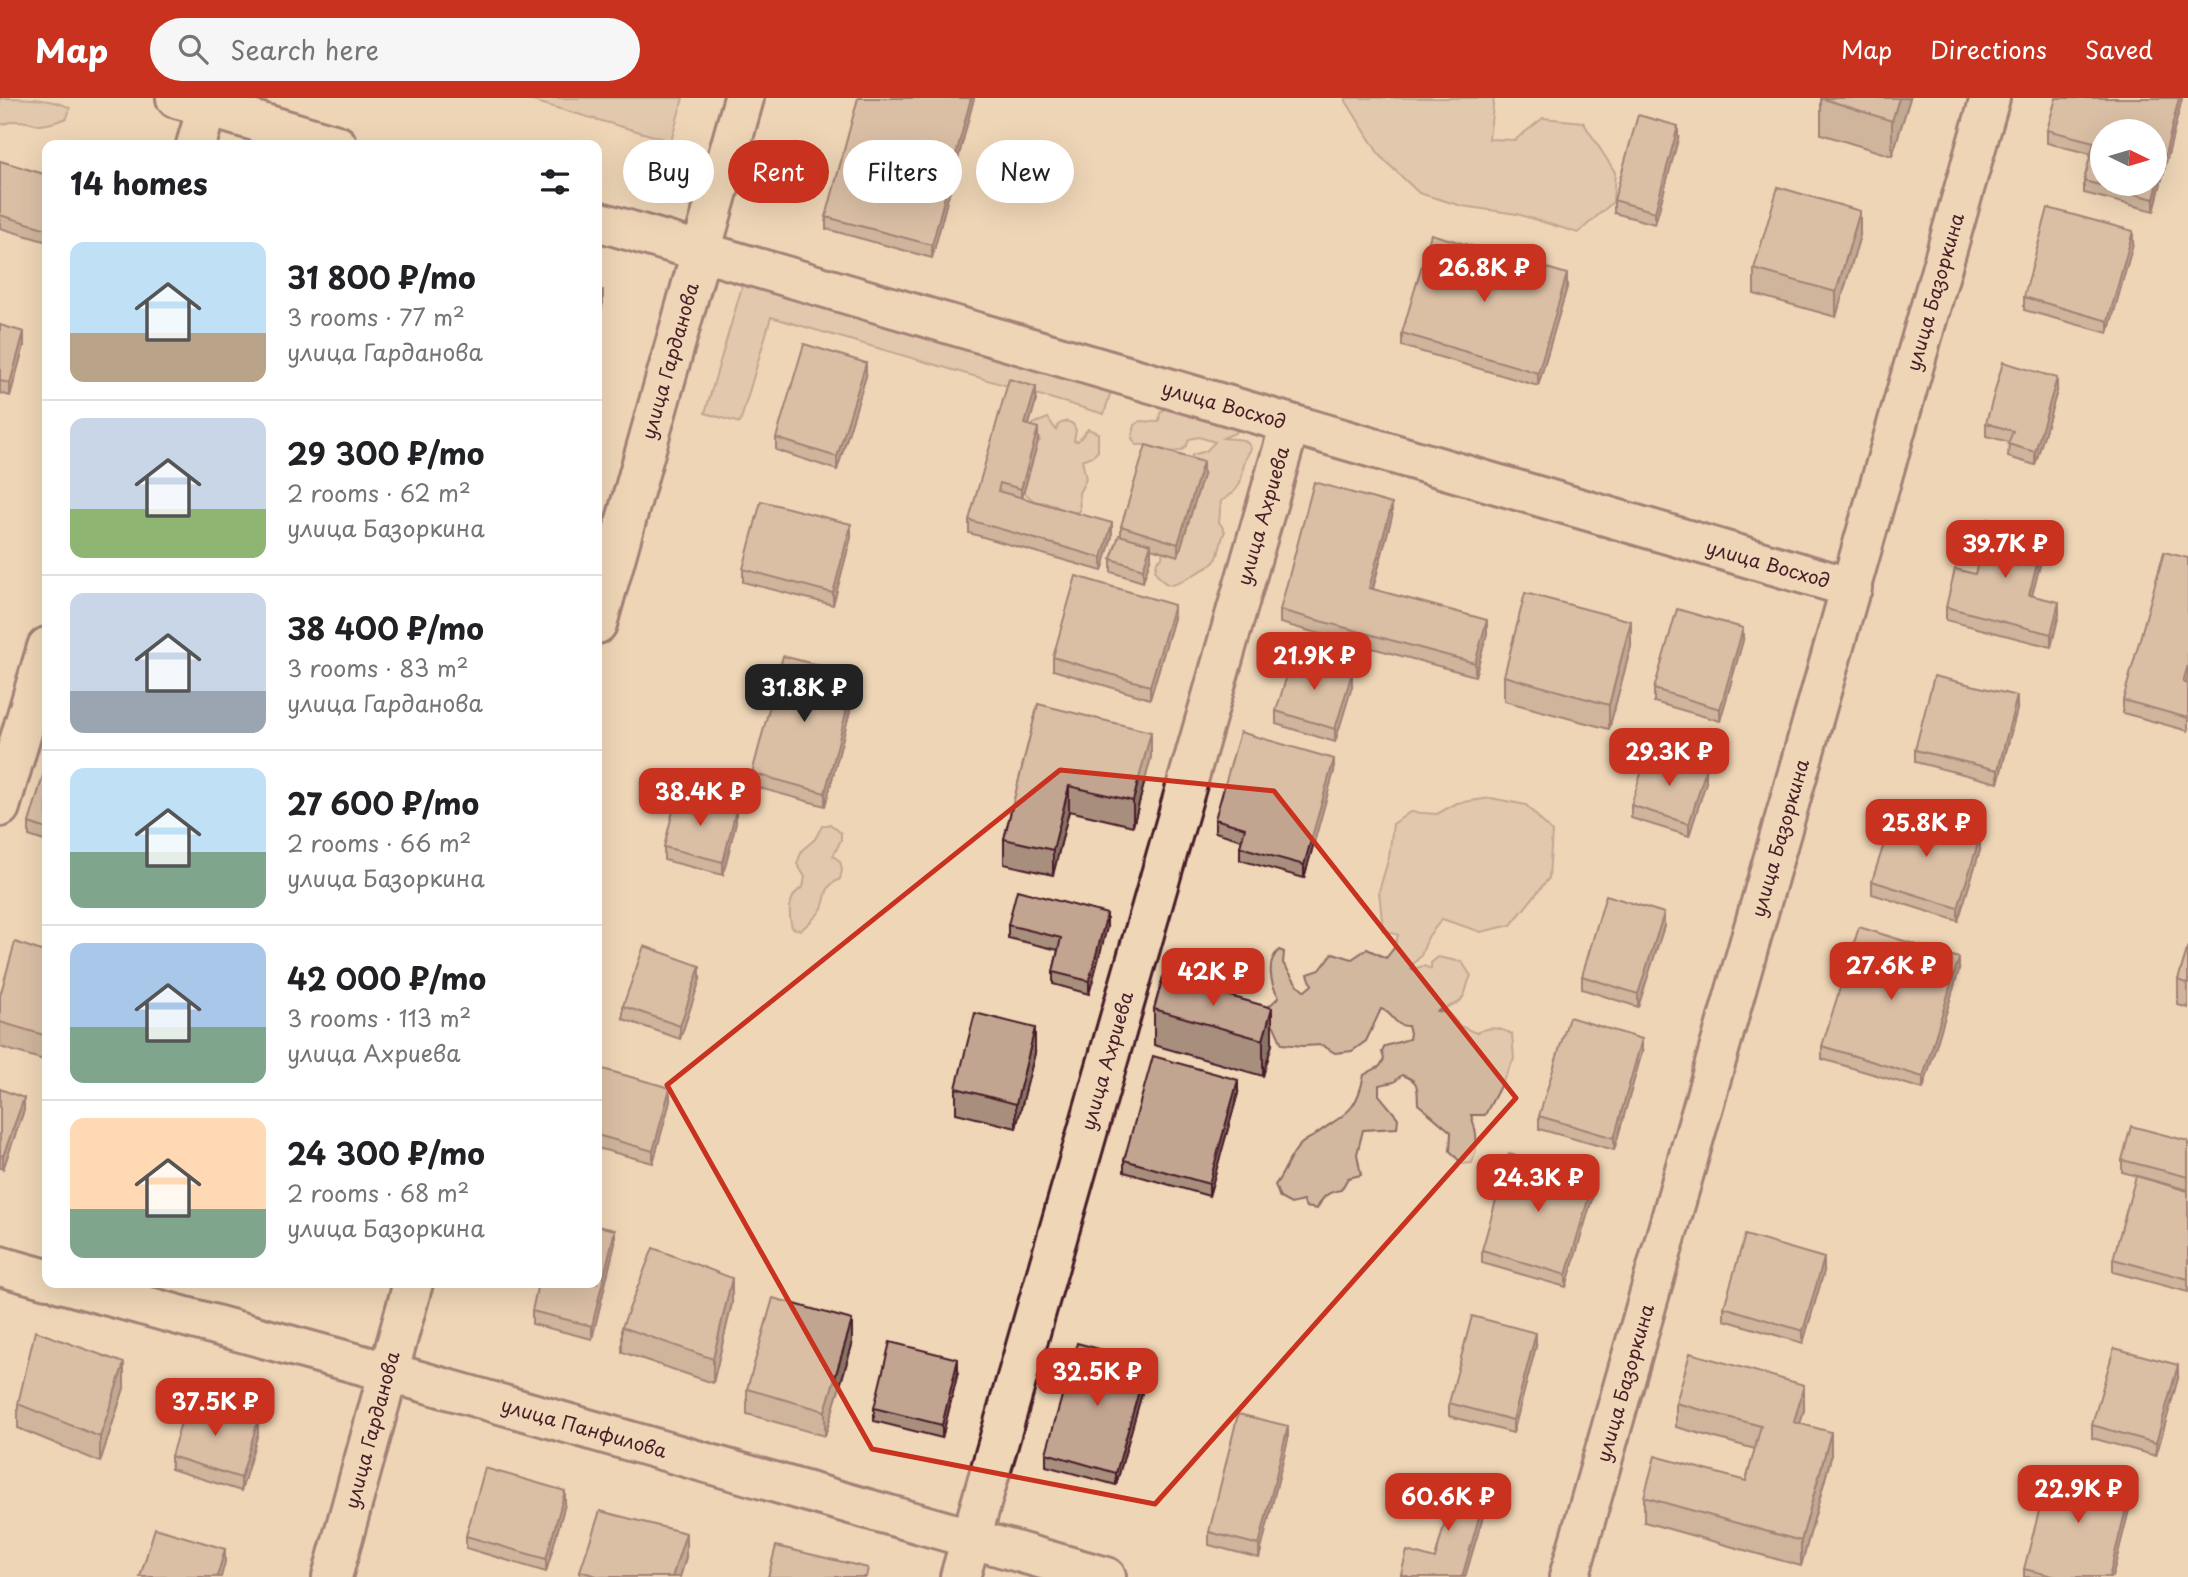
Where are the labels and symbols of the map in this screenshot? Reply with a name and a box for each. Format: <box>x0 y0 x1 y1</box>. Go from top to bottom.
north arrow <box>2090 119 2166 196</box>
street label: улица Базоркина <box>1898 209 1970 374</box>
pin: 26.8K ₽ <box>1419 244 1549 304</box>
street label: улица Гарданова <box>633 279 705 442</box>
street label: улица Восход <box>1159 373 1290 435</box>
street label: улица Ахриева <box>1229 443 1295 589</box>
pin: 39.7K ₽ <box>1940 520 2070 580</box>
street label: улица Восход <box>1703 532 1834 594</box>
pin: 21.9K ₽ <box>1249 632 1379 692</box>
pin: 31.8K ₽ <box>739 664 869 724</box>
pin: 29.3K ₽ <box>1604 728 1734 788</box>
street label: улица Базоркина <box>1743 755 1815 920</box>
pin: 38.4K ₽ <box>635 768 765 828</box>
pin: 25.8K ₽ <box>1861 800 1991 859</box>
pin: 27.6K ₽ <box>1826 942 1956 1002</box>
pin: 42K ₽ <box>1164 948 1262 1008</box>
street label: улица Ахриева <box>1073 988 1139 1134</box>
pin: 24.3K ₽ <box>1473 1154 1603 1214</box>
street label: улица Базоркина <box>1588 1300 1660 1465</box>
street label: улица Гарданова <box>337 1348 406 1512</box>
pin: 32.5K ₽ <box>1032 1348 1162 1408</box>
pin: 37.5K ₽ <box>150 1378 280 1438</box>
street label: улица Панфилова <box>498 1390 671 1464</box>
pin: 22.9K ₽ <box>2013 1466 2143 1525</box>
pin: 60.6K ₽ <box>1383 1474 1513 1533</box>

